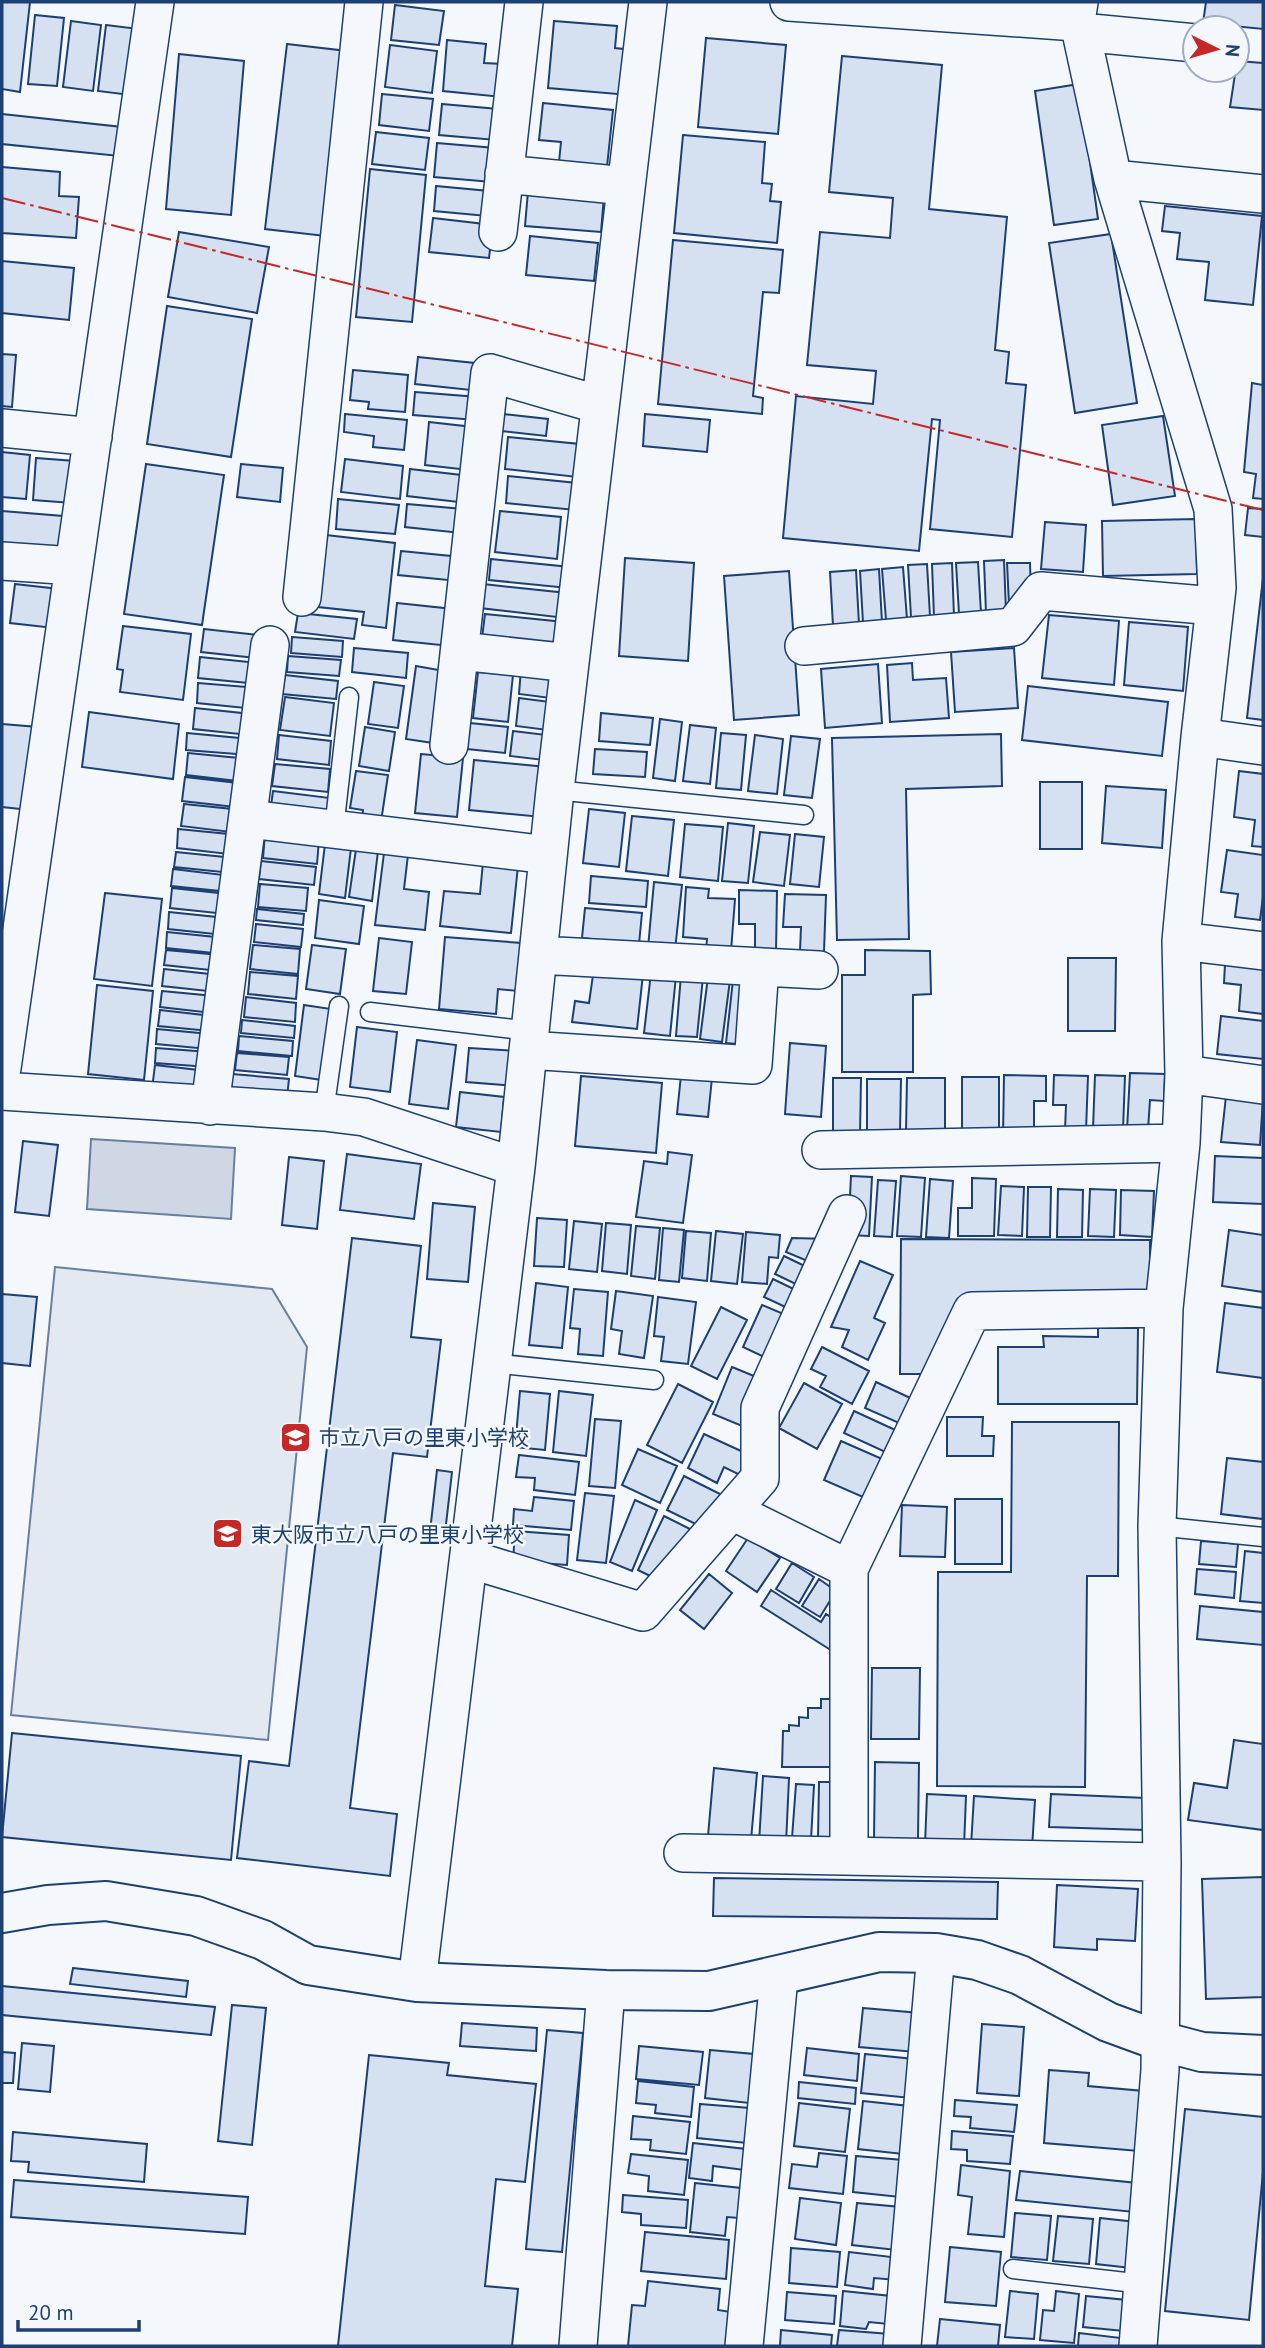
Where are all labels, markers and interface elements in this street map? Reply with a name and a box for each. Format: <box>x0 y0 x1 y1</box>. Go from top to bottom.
north arrow <box>1181 14 1251 84</box>
text: N <box>1220 43 1245 58</box>
school or university icon: 市立八戸の里東小学校 <box>279 1420 313 1454</box>
place label: 市立八戸の里東小学校 <box>319 1424 529 1451</box>
school or university icon: 東大阪市立八戸の里東小学校 <box>211 1517 245 1551</box>
place label: 東大阪市立八戸の里東小学校 <box>251 1521 524 1548</box>
scale bar <box>18 2288 138 2332</box>
text: 20 m <box>28 2299 74 2326</box>

